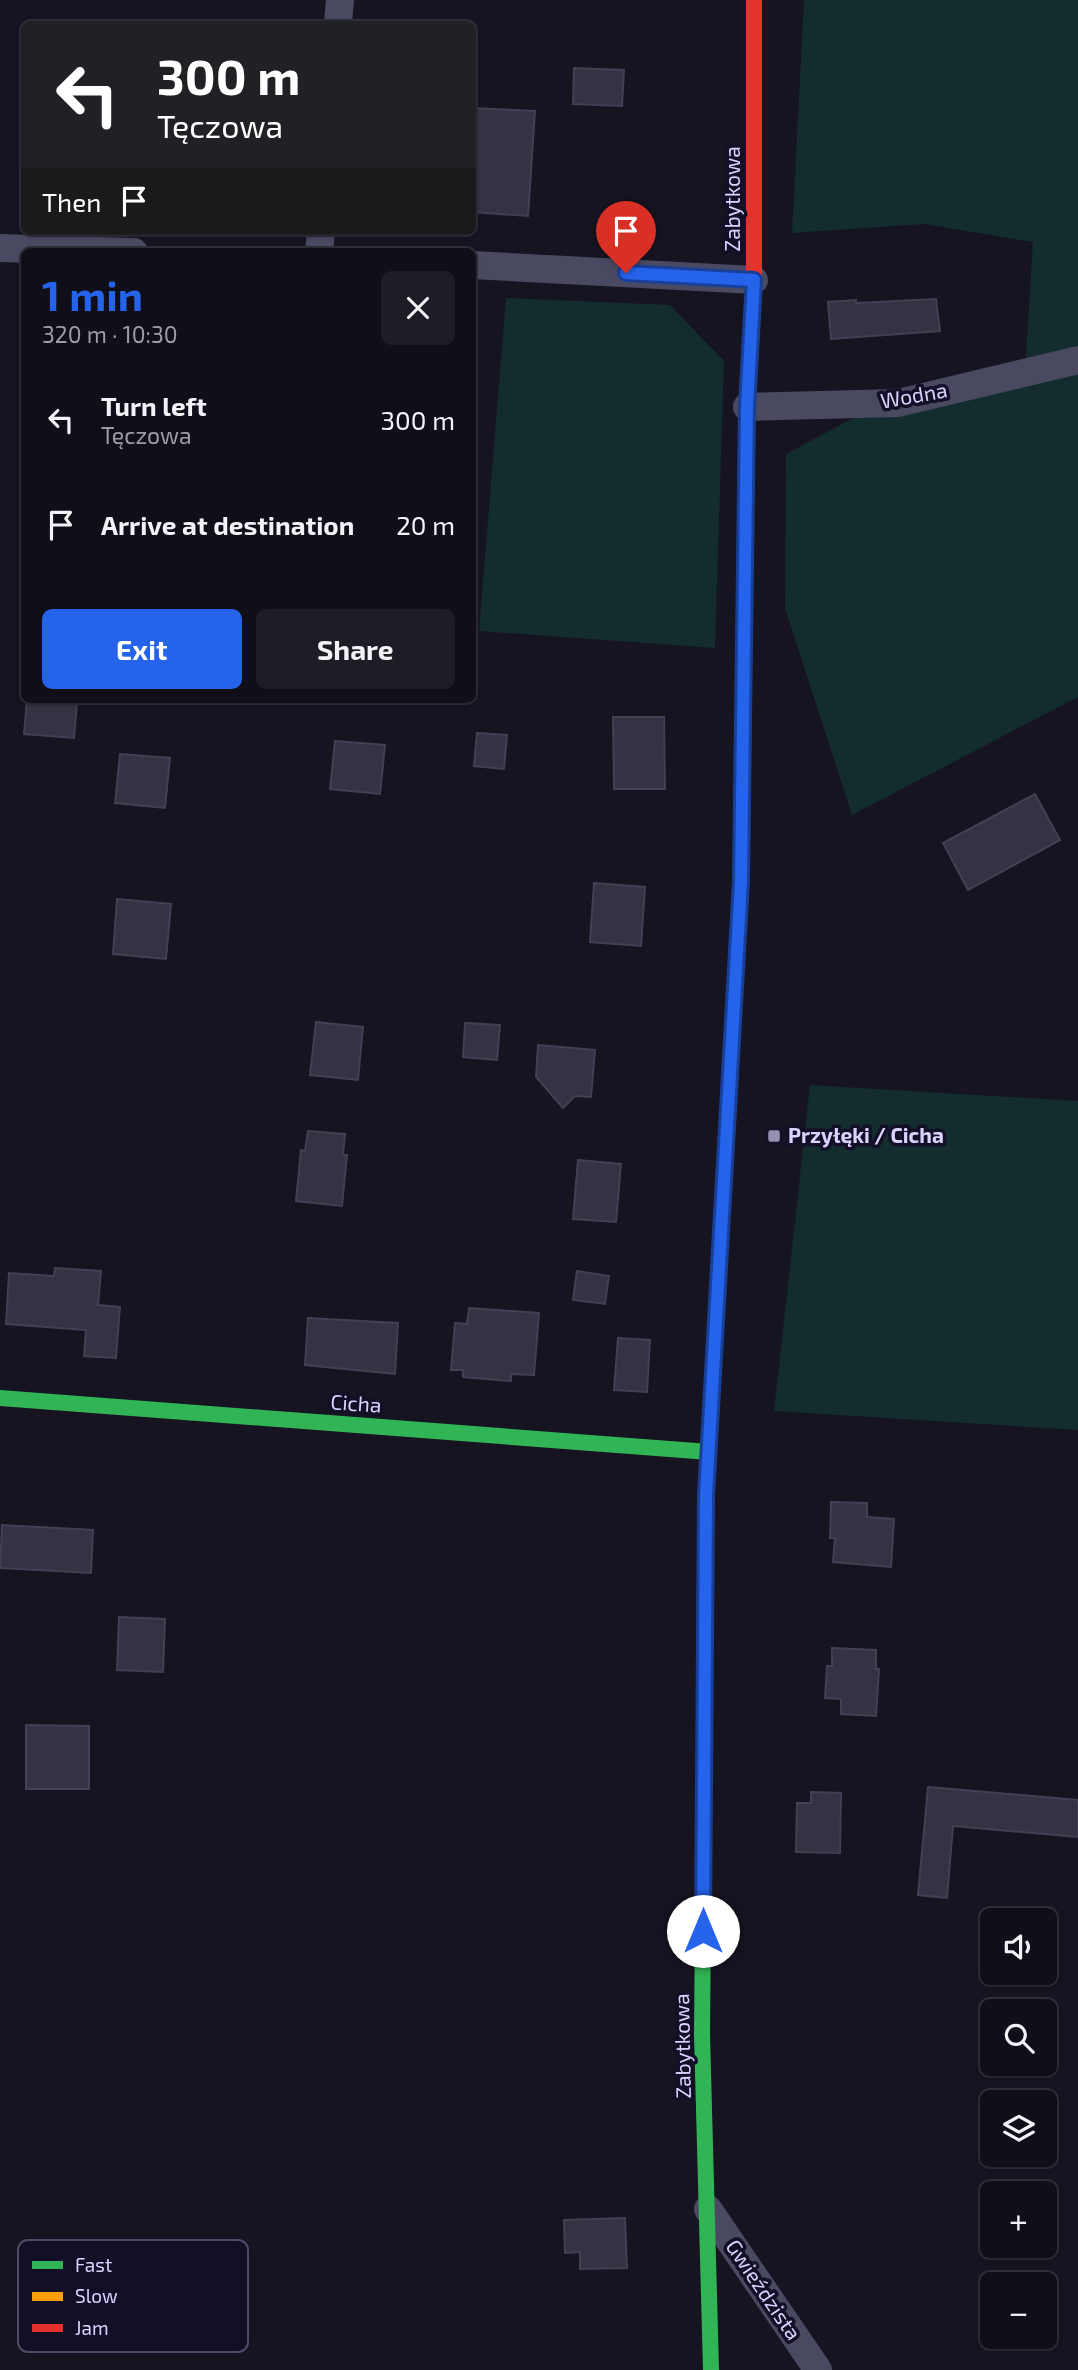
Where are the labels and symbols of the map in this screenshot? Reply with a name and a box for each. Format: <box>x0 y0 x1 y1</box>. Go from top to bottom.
street label: Zabytkowa <box>719 146 744 252</box>
pin <box>596 201 656 273</box>
street label: Wodna <box>878 376 949 413</box>
place label: Przyłęki / Cicha <box>788 1122 944 1148</box>
marker: Przyłęki / Cicha <box>766 1128 782 1144</box>
street label: Cicha <box>330 1388 383 1417</box>
position arrow <box>666 1894 740 1968</box>
street label: Zabytkowa <box>668 1993 695 2099</box>
street label: Gwieździsta <box>721 2234 807 2344</box>
legend <box>18 2240 248 2352</box>
text: Fast <box>75 2253 112 2276</box>
text: Slow <box>75 2284 118 2307</box>
text: Jam <box>75 2316 109 2339</box>

